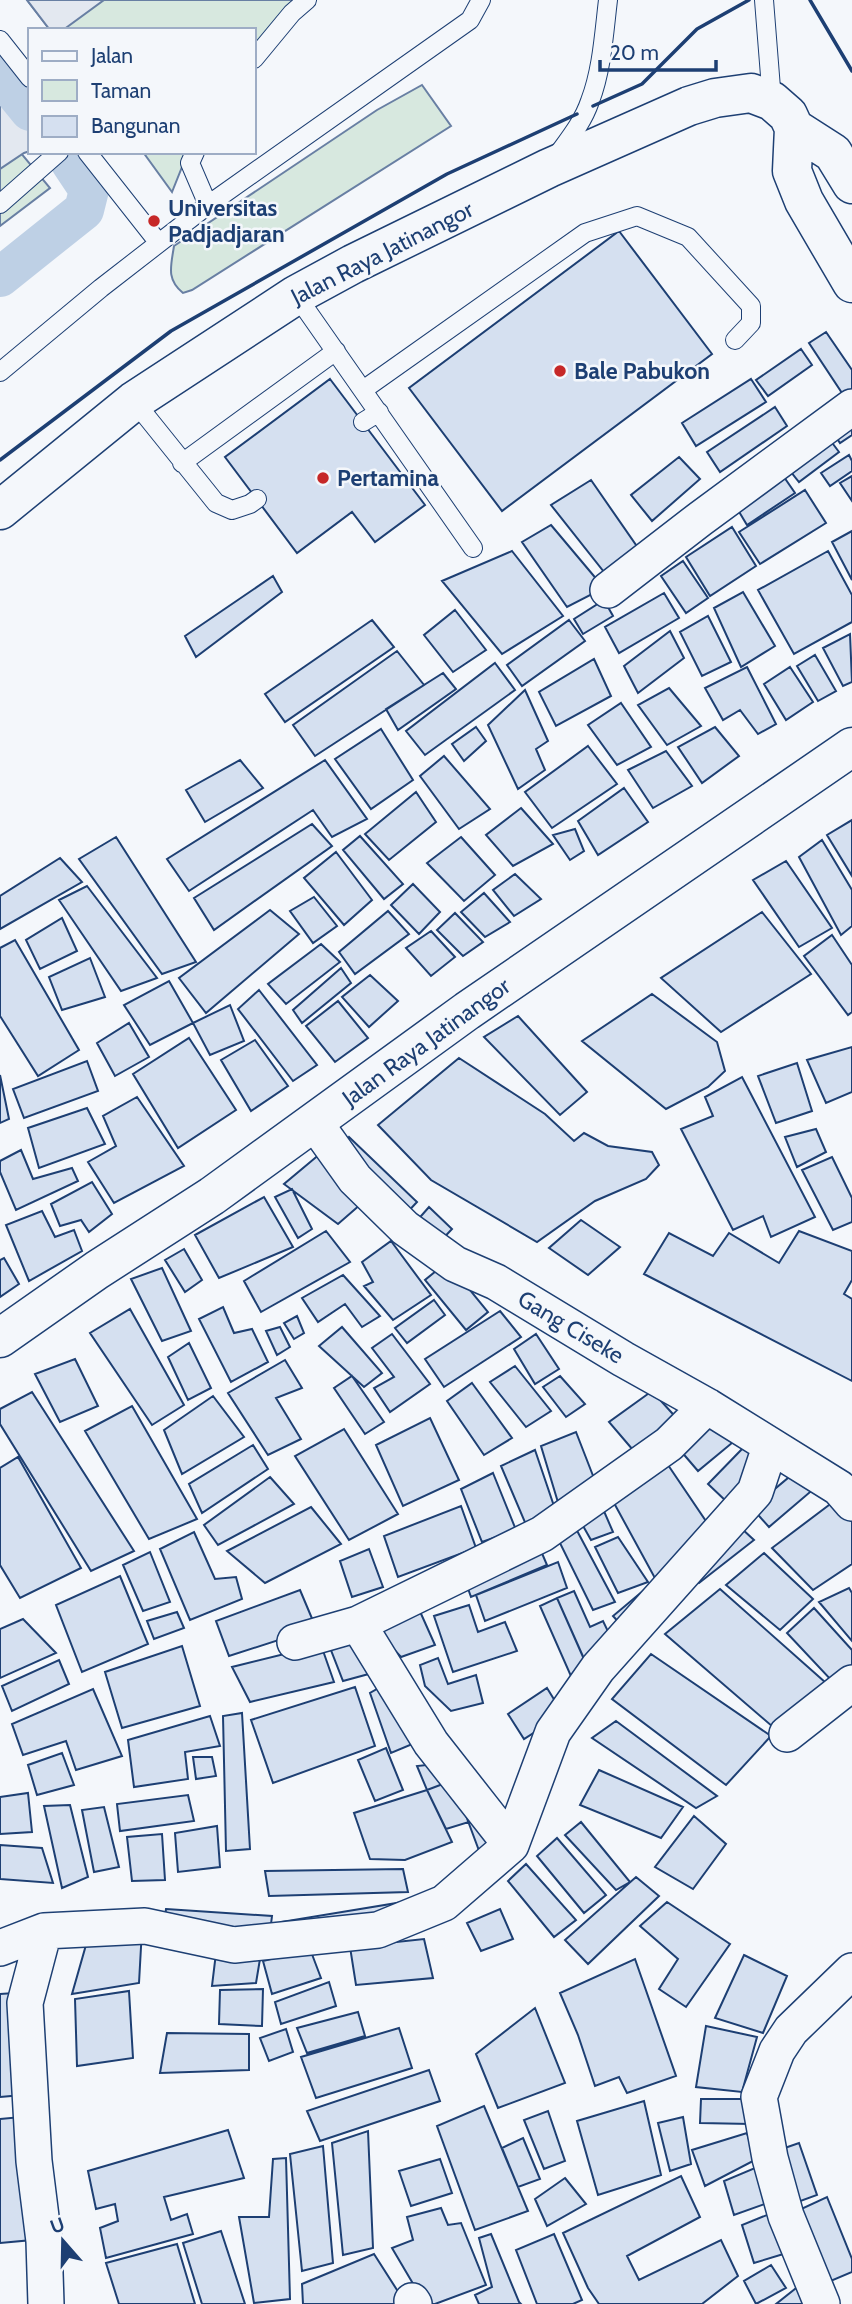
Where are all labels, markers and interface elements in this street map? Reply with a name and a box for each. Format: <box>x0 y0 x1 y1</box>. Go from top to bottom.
legend <box>28 28 256 154</box>
scale bar <box>600 28 716 72</box>
text: 20 m <box>610 40 659 65</box>
text: Jalan <box>90 43 133 68</box>
text: Taman <box>91 78 151 103</box>
text: Bangunan <box>91 113 180 138</box>
place label: Universitas Padjadjaran <box>168 194 285 248</box>
street label: Jalan Raya Jatinangor <box>285 195 478 311</box>
marker: Universitas Padjadjaran <box>146 213 162 229</box>
place label: Bale Pabukon <box>574 357 710 385</box>
marker: Bale Pabukon <box>552 363 568 379</box>
place label: Pertamina <box>337 464 439 492</box>
marker: Pertamina <box>315 470 331 486</box>
street label: Jalan Raya Jatinangor <box>336 971 516 1113</box>
street label: Gang Ciseke <box>513 1284 629 1370</box>
north arrow <box>28 2206 98 2276</box>
text: U <box>47 2212 68 2239</box>

